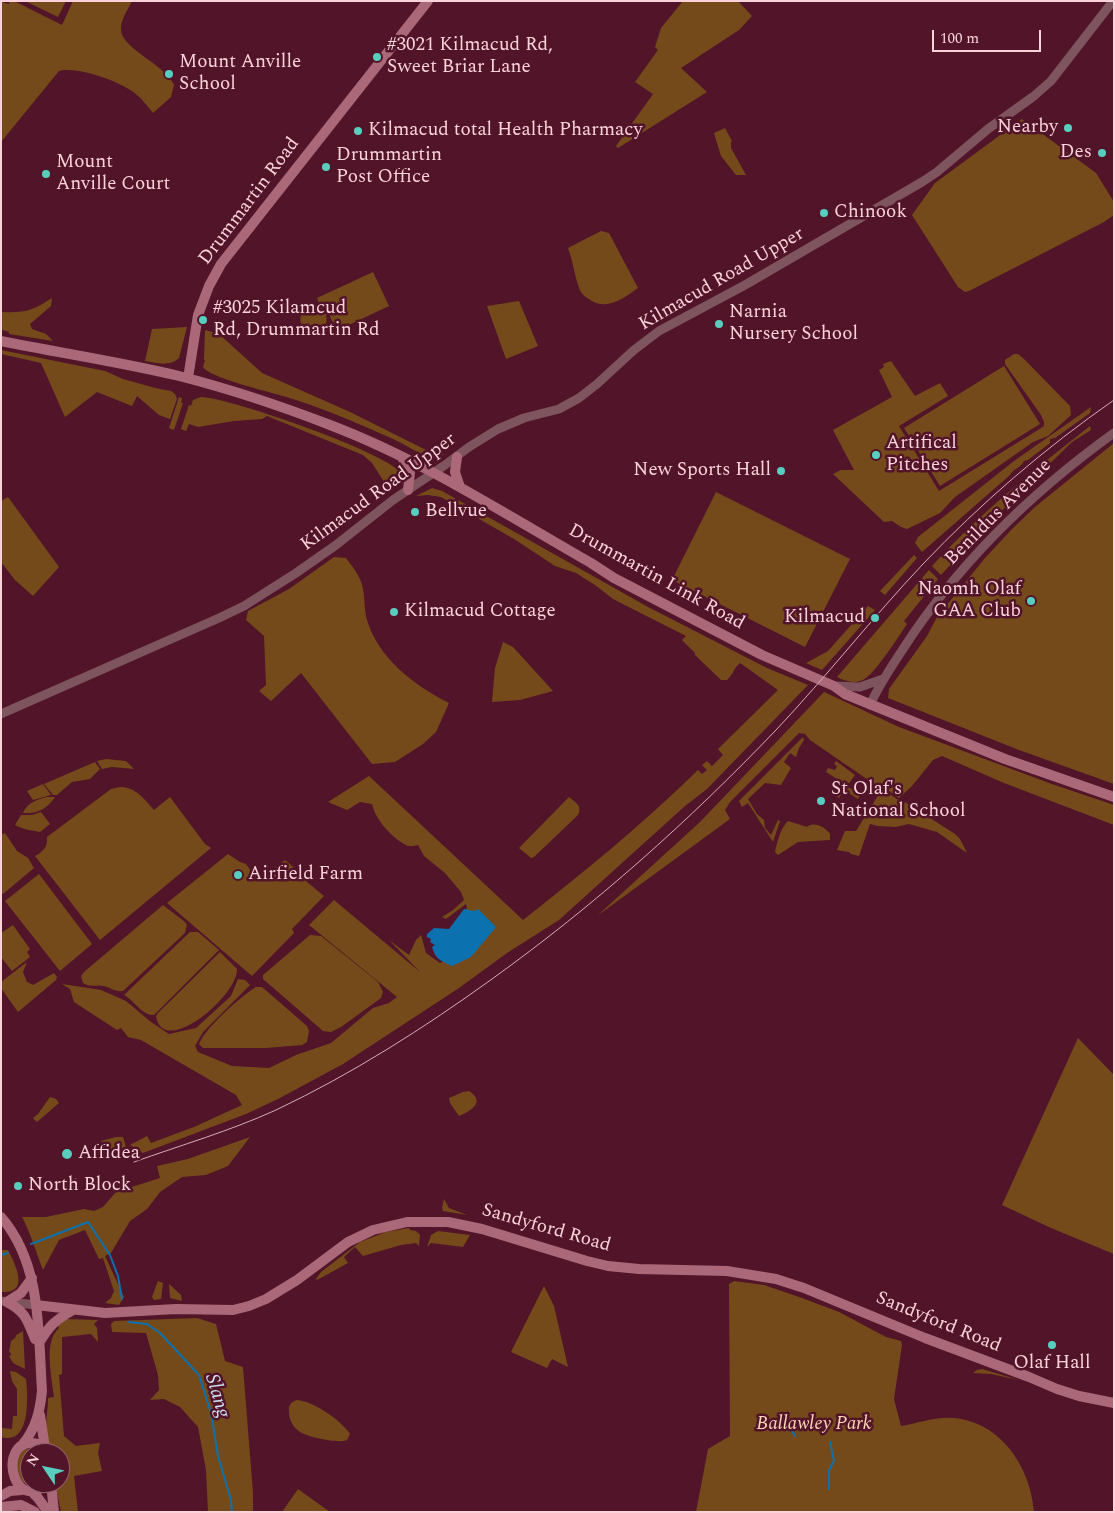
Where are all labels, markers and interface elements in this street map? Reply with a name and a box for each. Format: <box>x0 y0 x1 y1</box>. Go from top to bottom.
scale bar <box>935 20 1044 52</box>
text: 100 m <box>940 27 979 50</box>
place label: #3021 Kilmacud Rd, Sweet Briar Lane <box>387 35 553 79</box>
marker: #3021 Kilmacud Rd, Sweet Briar Lane <box>371 51 383 63</box>
place label: Mount Anville School <box>179 52 301 96</box>
marker: Mount Anville School <box>163 68 175 80</box>
place label: Nearby <box>997 117 1058 139</box>
place label: Kilmacud total Health Pharmacy <box>368 120 643 142</box>
marker: Nearby <box>1062 122 1074 134</box>
marker: Kilmacud total Health Pharmacy <box>352 125 364 137</box>
street label: Drummartin Road <box>195 134 305 270</box>
place label: Des <box>1060 142 1092 164</box>
place label: Drummartin Post Office <box>336 145 442 189</box>
marker: Des <box>1096 147 1108 159</box>
place label: Mount Anville Court <box>56 152 170 196</box>
marker: Drummartin Post Office <box>320 161 332 173</box>
marker: Mount Anville Court <box>40 168 52 180</box>
place label: Chinook <box>834 202 907 224</box>
marker: Chinook <box>818 207 830 219</box>
street label: Kilmacud Road Upper <box>635 223 809 337</box>
place label: #3025 Kilamcud Rd, Drummartin Rd <box>213 298 380 342</box>
place label: Narnia Nursery School <box>729 302 858 346</box>
marker: #3025 Kilamcud Rd, Drummartin Rd <box>197 314 209 326</box>
marker: Narnia Nursery School <box>713 318 725 330</box>
street label: Kilmacud Road Upper <box>297 429 461 557</box>
place label: Artifical Pitches <box>886 433 957 477</box>
marker: Artifical Pitches <box>870 449 882 461</box>
street label: Benildus Avenue <box>941 455 1057 571</box>
place label: New Sports Hall <box>633 460 771 482</box>
marker: New Sports Hall <box>775 465 787 477</box>
place label: Bellvue <box>425 501 487 523</box>
marker: Bellvue <box>409 506 421 518</box>
street label: Drummartin Link Road <box>564 520 748 636</box>
place label: Naomh Olaf GAA Club <box>918 579 1021 623</box>
marker: Naomh Olaf GAA Club <box>1025 595 1037 607</box>
place label: Kilmacud Cottage <box>404 601 556 623</box>
marker: Kilmacud Cottage <box>388 606 400 618</box>
place label: Kilmacud <box>784 607 865 629</box>
marker: Kilmacud <box>869 612 881 624</box>
place label: St Olaf's National School <box>831 779 966 823</box>
marker: St Olaf's National School <box>815 795 827 807</box>
place label: Airfield Farm <box>248 864 363 886</box>
marker: Airfield Farm <box>232 869 244 881</box>
place label: Affidea <box>78 1143 140 1165</box>
marker: Affidea <box>60 1147 74 1161</box>
place label: North Block <box>28 1175 131 1197</box>
marker: North Block <box>12 1180 24 1192</box>
street label: Sandyford Road <box>479 1200 613 1258</box>
street label: Sandyford Road <box>872 1288 1004 1358</box>
marker: Olaf Hall <box>1046 1339 1058 1351</box>
place label: Olaf Hall <box>1013 1353 1091 1375</box>
water label: Slang <box>198 1371 234 1421</box>
park label: Ballawley Park <box>756 1414 872 1436</box>
north arrow <box>20 1443 70 1493</box>
text: N <box>21 1449 45 1471</box>

